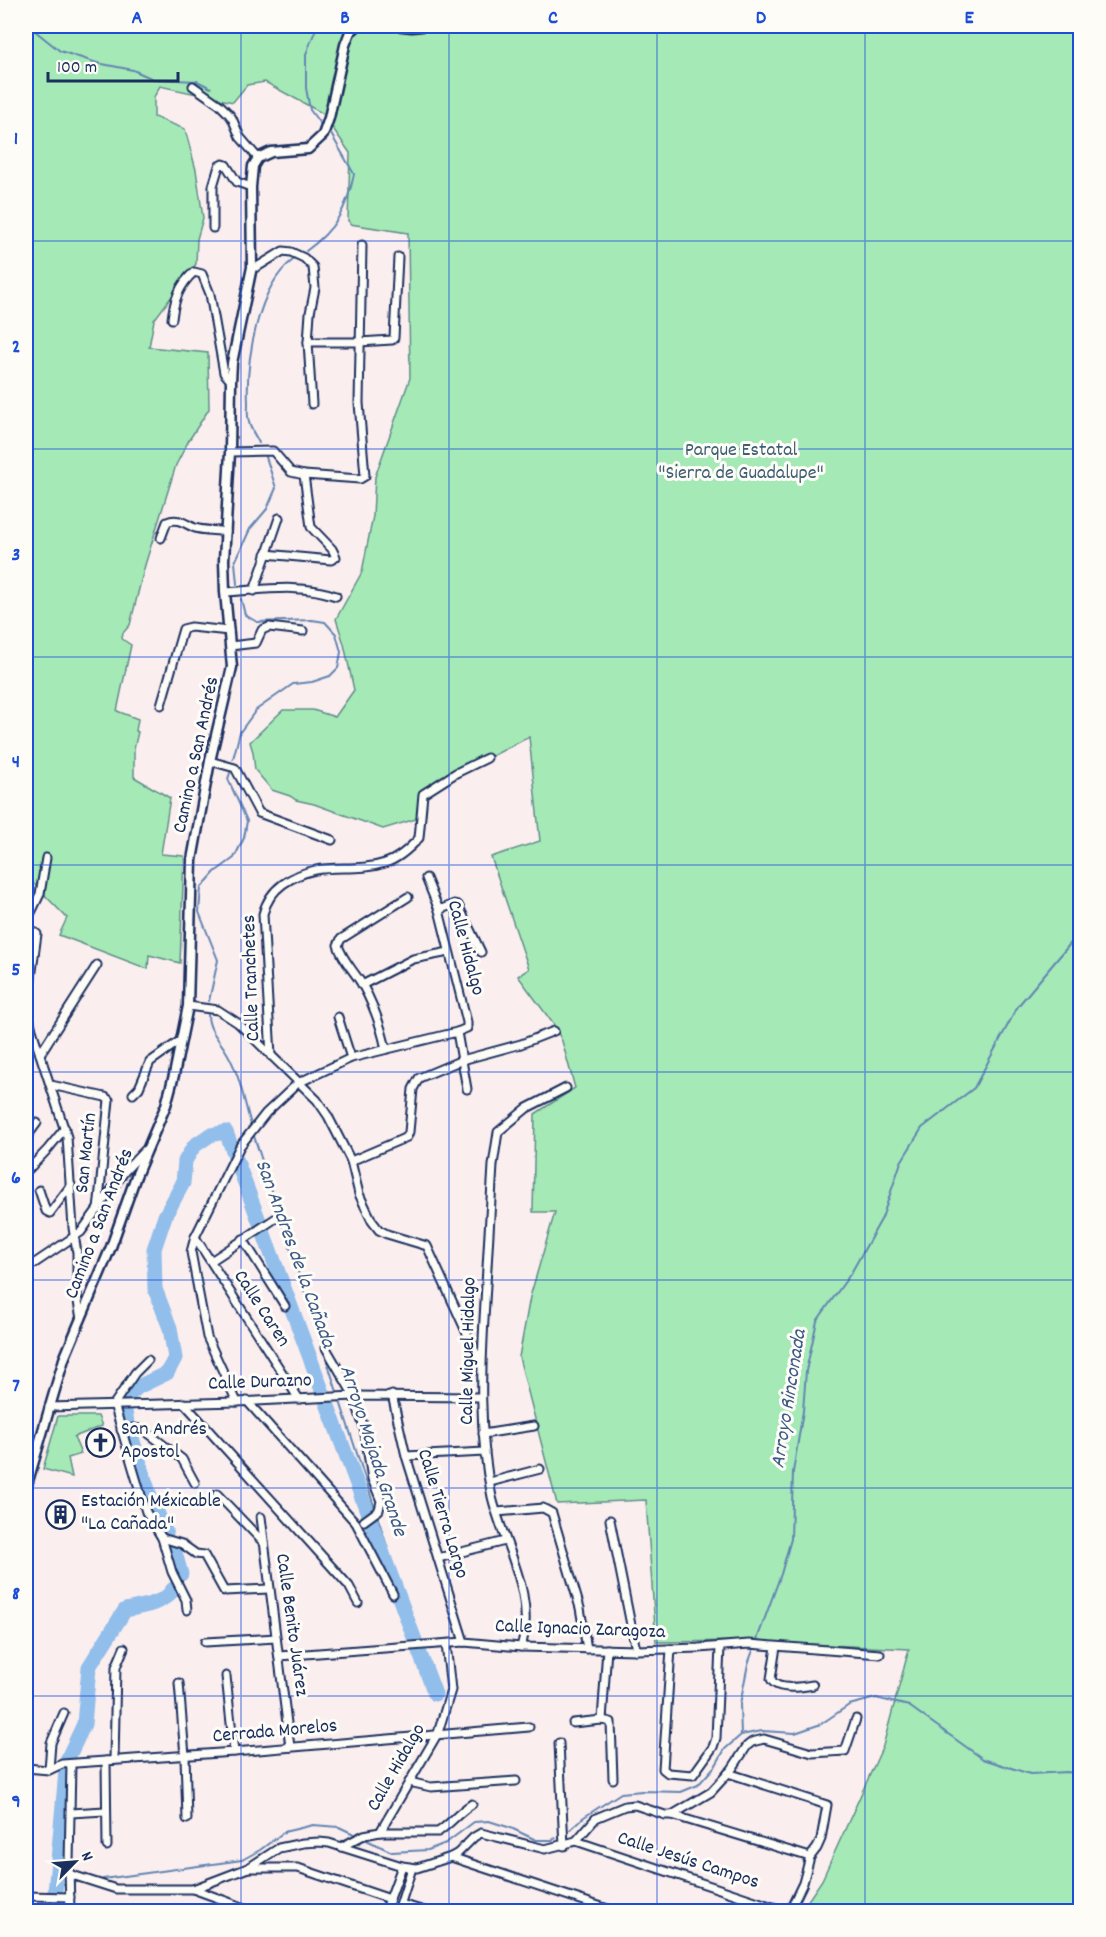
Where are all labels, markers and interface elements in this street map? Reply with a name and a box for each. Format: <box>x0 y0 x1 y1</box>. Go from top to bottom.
text: A <box>132 5 143 33</box>
text: B <box>340 5 350 33</box>
text: C <box>548 5 558 33</box>
text: D <box>756 5 767 33</box>
text: E <box>964 5 974 33</box>
scale bar <box>48 45 178 83</box>
text: 100 m <box>57 56 97 81</box>
text: 1 <box>14 126 18 154</box>
text: 2 <box>12 334 20 362</box>
park label: Parque Estatal "Sierra de Guadalupe" <box>658 437 824 488</box>
text: 3 <box>12 542 20 570</box>
street label: Camino a San Andrés <box>167 674 227 836</box>
text: 4 <box>12 749 20 777</box>
street label: Calle Hidalgo <box>439 897 491 999</box>
street label: Calle Tranchetes <box>236 914 268 1042</box>
text: 5 <box>11 957 21 985</box>
street label: San Martín <box>69 1111 105 1195</box>
street label: Camino a San Andrés <box>58 1145 142 1303</box>
water label: San Andres de la Cañada <box>246 1156 342 1353</box>
text: 6 <box>11 1165 21 1193</box>
street label: Calle Caren <box>226 1265 296 1353</box>
street label: Calle Miguel Hidalgo <box>454 1277 484 1425</box>
water label: Arroyo Rinconada <box>764 1326 816 1470</box>
water label: Arroyo Majada Grande <box>330 1362 414 1542</box>
street label: Calle Durazno <box>208 1367 312 1399</box>
text: 7 <box>12 1373 20 1401</box>
place label: San Andrés Apostol <box>121 1416 207 1467</box>
church icon: San Andrés Apostol <box>84 1426 116 1458</box>
street label: Calle Tierra Largo <box>409 1446 475 1582</box>
place label: Estación Méxicable "La Cañada" <box>81 1488 221 1539</box>
building icon: Estación Méxicable "La Cañada" <box>44 1498 76 1530</box>
street label: Calle Benito Juárez <box>267 1552 315 1699</box>
text: 8 <box>12 1581 20 1609</box>
street label: Calle Ignacio Zaragoza <box>494 1613 666 1647</box>
street label: Cerrada Morelos <box>211 1713 339 1751</box>
street label: Calle Hidalgo <box>361 1719 433 1817</box>
text: 9 <box>11 1789 21 1817</box>
street label: Calle Jesús Campos <box>613 1825 763 1897</box>
north arrow <box>45 1832 105 1892</box>
text: N <box>74 1848 98 1865</box>

